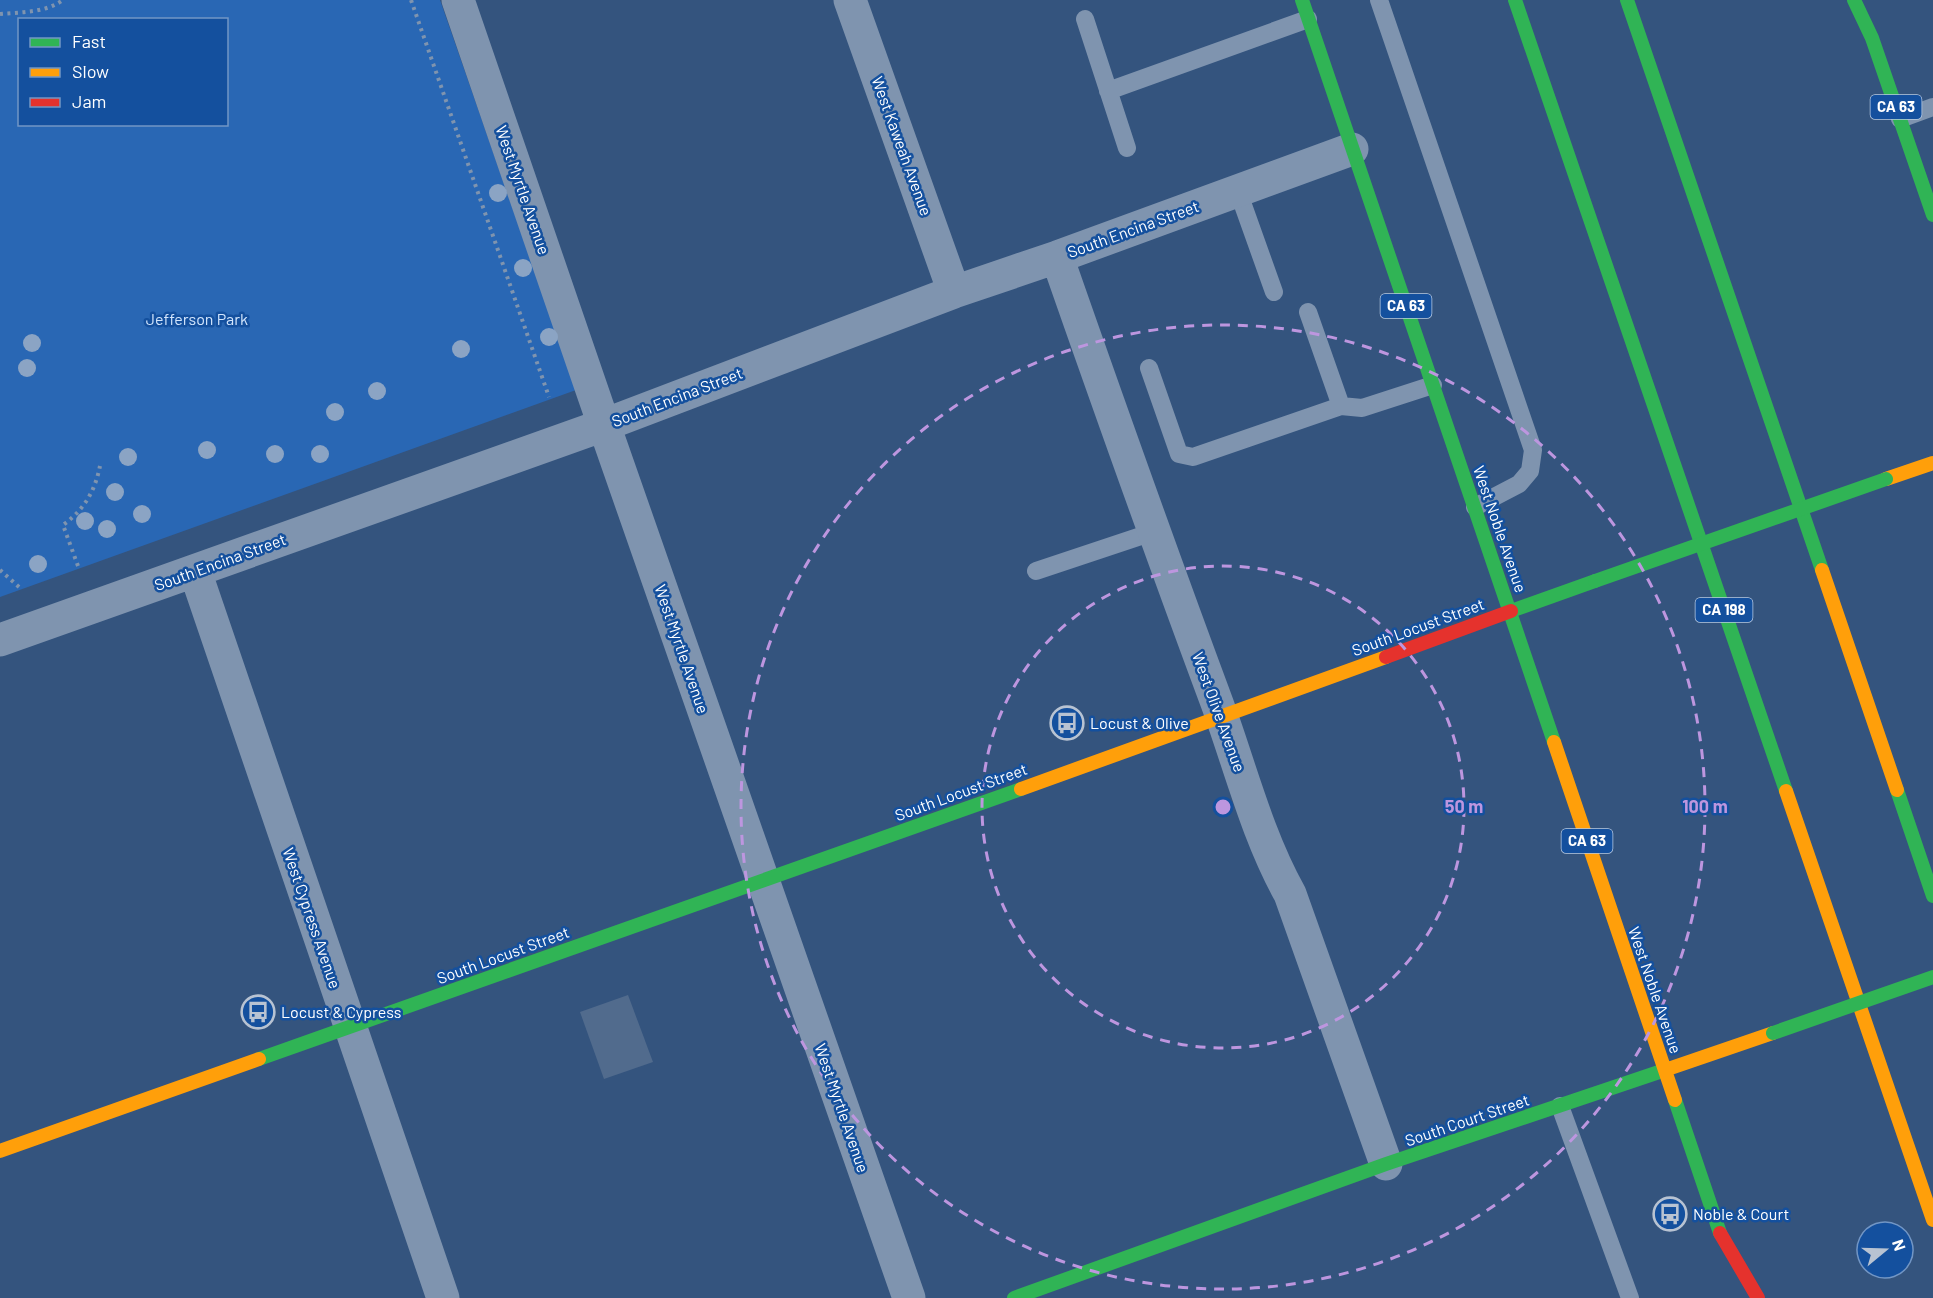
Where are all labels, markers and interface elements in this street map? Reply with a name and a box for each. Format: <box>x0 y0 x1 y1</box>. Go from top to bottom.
legend <box>18 18 228 126</box>
text: Fast <box>72 30 106 52</box>
text: Slow <box>72 60 109 82</box>
street label: West Kaweah Avenue <box>868 74 936 218</box>
text: Jam <box>72 90 106 112</box>
road number: CA 63 <box>1870 95 1922 119</box>
street label: West Myrtle Avenue <box>492 123 554 257</box>
street label: South Encina Street <box>1064 196 1201 261</box>
road number: CA 63 <box>1380 294 1432 318</box>
park label: Jefferson Park <box>146 309 248 328</box>
street label: South Encina Street <box>609 363 745 430</box>
street label: West Noble Avenue <box>1470 463 1531 595</box>
street label: South Encina Street <box>151 529 288 594</box>
street label: West Myrtle Avenue <box>651 582 713 716</box>
street label: South Locust Street <box>1349 594 1487 659</box>
road number: CA 198 <box>1696 598 1752 622</box>
street label: West Olive Avenue <box>1189 649 1250 774</box>
bus stop icon: Locust & Olive <box>1049 705 1085 741</box>
place label: Locust & Olive <box>1090 713 1189 732</box>
street label: South Locust Street <box>892 759 1030 824</box>
text: 50 m <box>1445 795 1483 817</box>
text: 100 m <box>1682 795 1728 817</box>
centre of rings <box>1213 797 1233 817</box>
road number: CA 63 <box>1562 829 1612 853</box>
street label: West Cypress Avenue <box>279 845 345 991</box>
street label: South Locust Street <box>434 922 572 987</box>
street label: West Noble Avenue <box>1625 924 1686 1056</box>
bus stop icon: Locust & Cypress <box>240 994 276 1030</box>
place label: Locust & Cypress <box>281 1002 401 1021</box>
street label: West Myrtle Avenue <box>811 1041 873 1175</box>
street label: South Court Street <box>1402 1089 1531 1150</box>
bus stop icon: Noble & Court <box>1652 1196 1688 1232</box>
place label: Noble & Court <box>1693 1204 1789 1223</box>
north arrow <box>1855 1220 1915 1280</box>
text: N <box>1889 1237 1910 1253</box>

